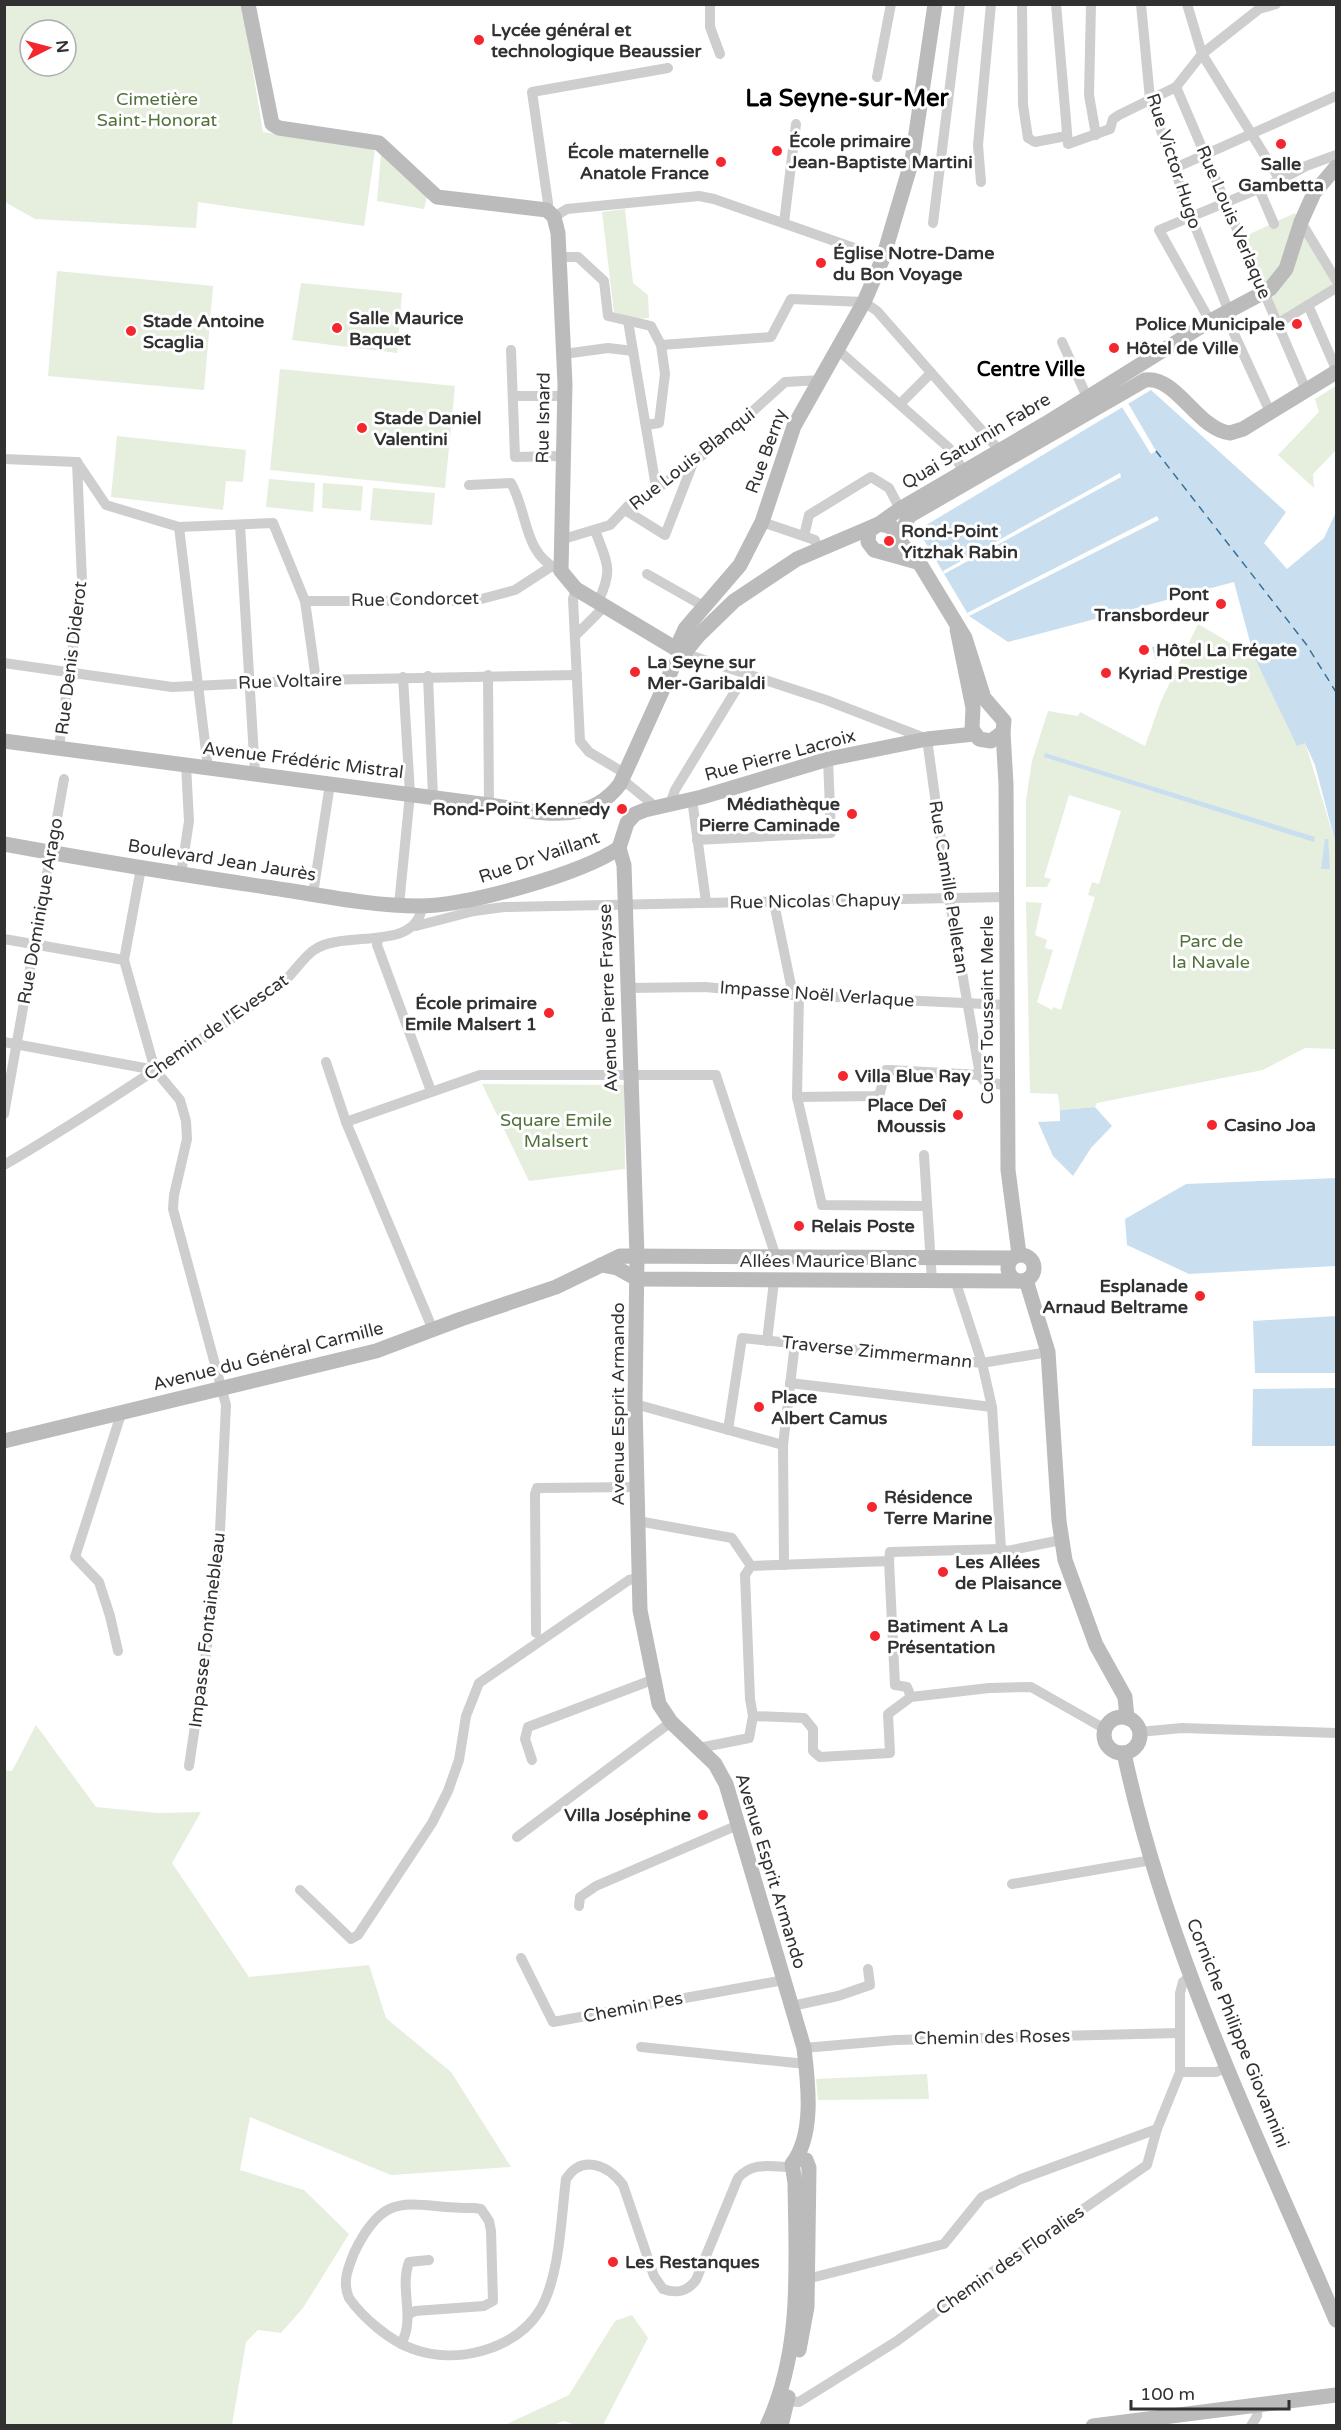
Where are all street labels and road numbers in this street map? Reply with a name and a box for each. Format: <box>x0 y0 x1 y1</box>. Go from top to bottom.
street label: Rue Victor Hugo <box>1142 91 1206 231</box>
street label: Rue Louis Verlaque <box>1192 142 1276 302</box>
street label: Rue Isnard <box>531 372 555 464</box>
street label: Quai Saturnin Fabre <box>898 388 1054 494</box>
street label: Rue Louis Blanqui <box>625 403 759 515</box>
street label: Rue Berny <box>741 405 792 496</box>
street label: Rue Denis Diderot <box>51 580 91 736</box>
street label: Rue Condorcet <box>351 587 479 611</box>
street label: Rue Voltaire <box>238 668 342 694</box>
street label: Rue Pierre Lacroix <box>702 724 858 786</box>
street label: Avenue Frédéric Mistral <box>201 737 405 783</box>
street label: Rue Camille Pelletan <box>924 799 974 975</box>
street label: Rue Dominique Arago <box>13 816 67 1006</box>
street label: Rue Dr Vaillant <box>476 826 602 888</box>
street label: Boulevard Jean Jaurès <box>126 834 318 886</box>
street label: Rue Nicolas Chapuy <box>729 889 901 913</box>
street label: Avenue Pierre Fraysse <box>594 903 622 1093</box>
street label: Cours Toussaint Merle <box>976 915 998 1105</box>
street label: Chemin de l'Evescat <box>140 969 292 1085</box>
street label: Impasse Noël Verlaque <box>719 976 915 1012</box>
street label: Allées Maurice Blanc <box>739 1250 917 1272</box>
street label: Avenue Esprit Armando <box>607 1302 629 1506</box>
street label: Avenue du Général Carmille <box>150 1317 386 1395</box>
street label: Traverse Zimmermann <box>781 1331 973 1373</box>
street label: Impasse Fontainebleau <box>184 1531 230 1729</box>
street label: Avenue Esprit Armando <box>731 1770 811 1972</box>
street label: Corniche Philippe Giovannini <box>1182 1915 1294 2151</box>
street label: Chemin Pes <box>581 1987 685 2027</box>
street label: Chemin des Roses <box>914 2025 1070 2049</box>
street label: Chemin des Floralies <box>932 2200 1088 2320</box>

